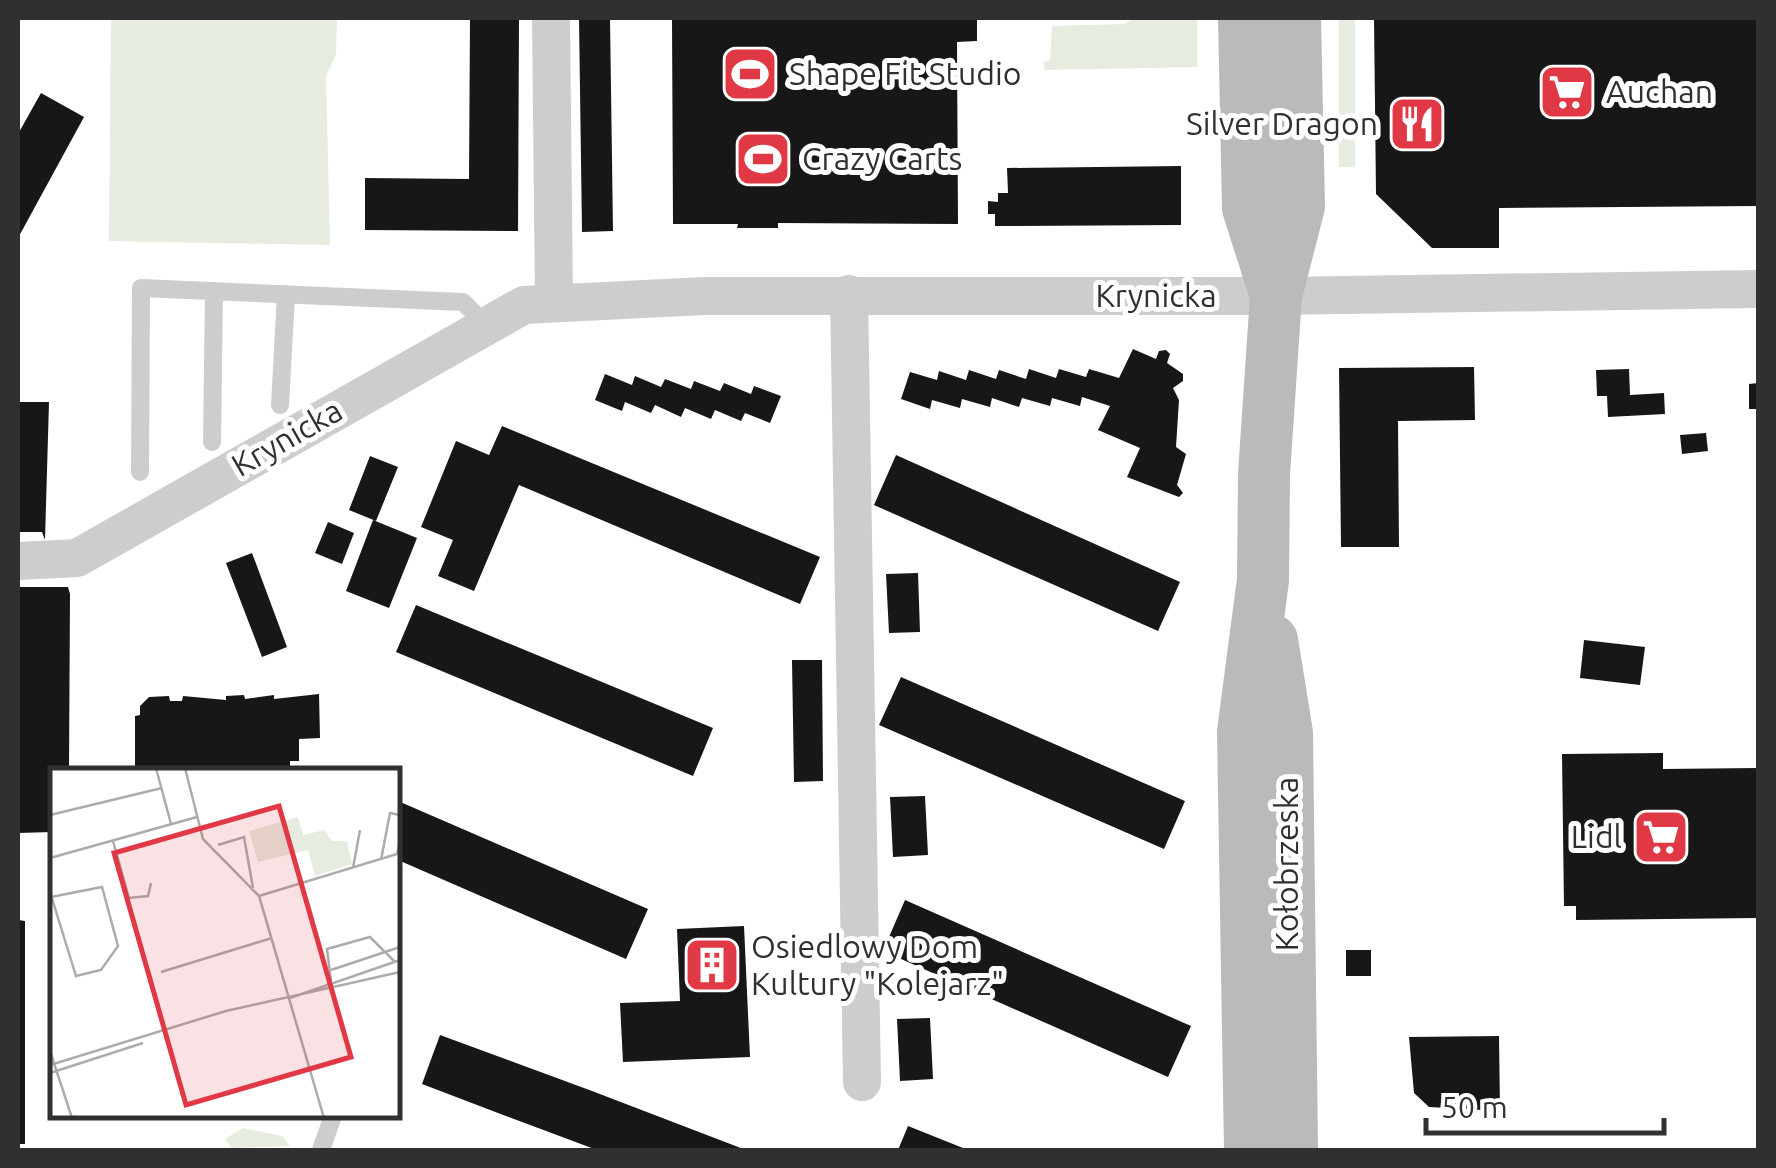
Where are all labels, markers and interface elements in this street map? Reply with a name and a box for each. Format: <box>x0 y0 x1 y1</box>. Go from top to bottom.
sports icon: Shape Fit Studio <box>720 44 780 104</box>
place label: Shape Fit Studio <box>789 55 1022 91</box>
supermarket icon: Auchan <box>1537 62 1597 122</box>
place label: Auchan <box>1606 73 1713 109</box>
restaurant icon: Silver Dragon <box>1387 94 1447 154</box>
place label: Silver Dragon <box>1186 105 1378 141</box>
sports icon: Crazy Carts <box>733 129 793 189</box>
place label: Crazy Carts <box>802 140 962 176</box>
street label: Krynicka <box>1095 277 1217 313</box>
street label: Krynicka <box>225 391 348 483</box>
inset map <box>50 768 400 1118</box>
street label: Kołobrzeska <box>1268 777 1304 951</box>
supermarket icon: Lidl <box>1631 807 1691 867</box>
place label: Lidl <box>1571 818 1622 854</box>
place label: Osiedlowy Dom Kultury "Kolejarz" <box>751 928 1004 1001</box>
building icon: Osiedlowy Dom Kultury "Kolejarz" <box>682 935 742 995</box>
scale bar <box>1426 1073 1664 1135</box>
text: 50 m <box>1441 1090 1508 1124</box>

